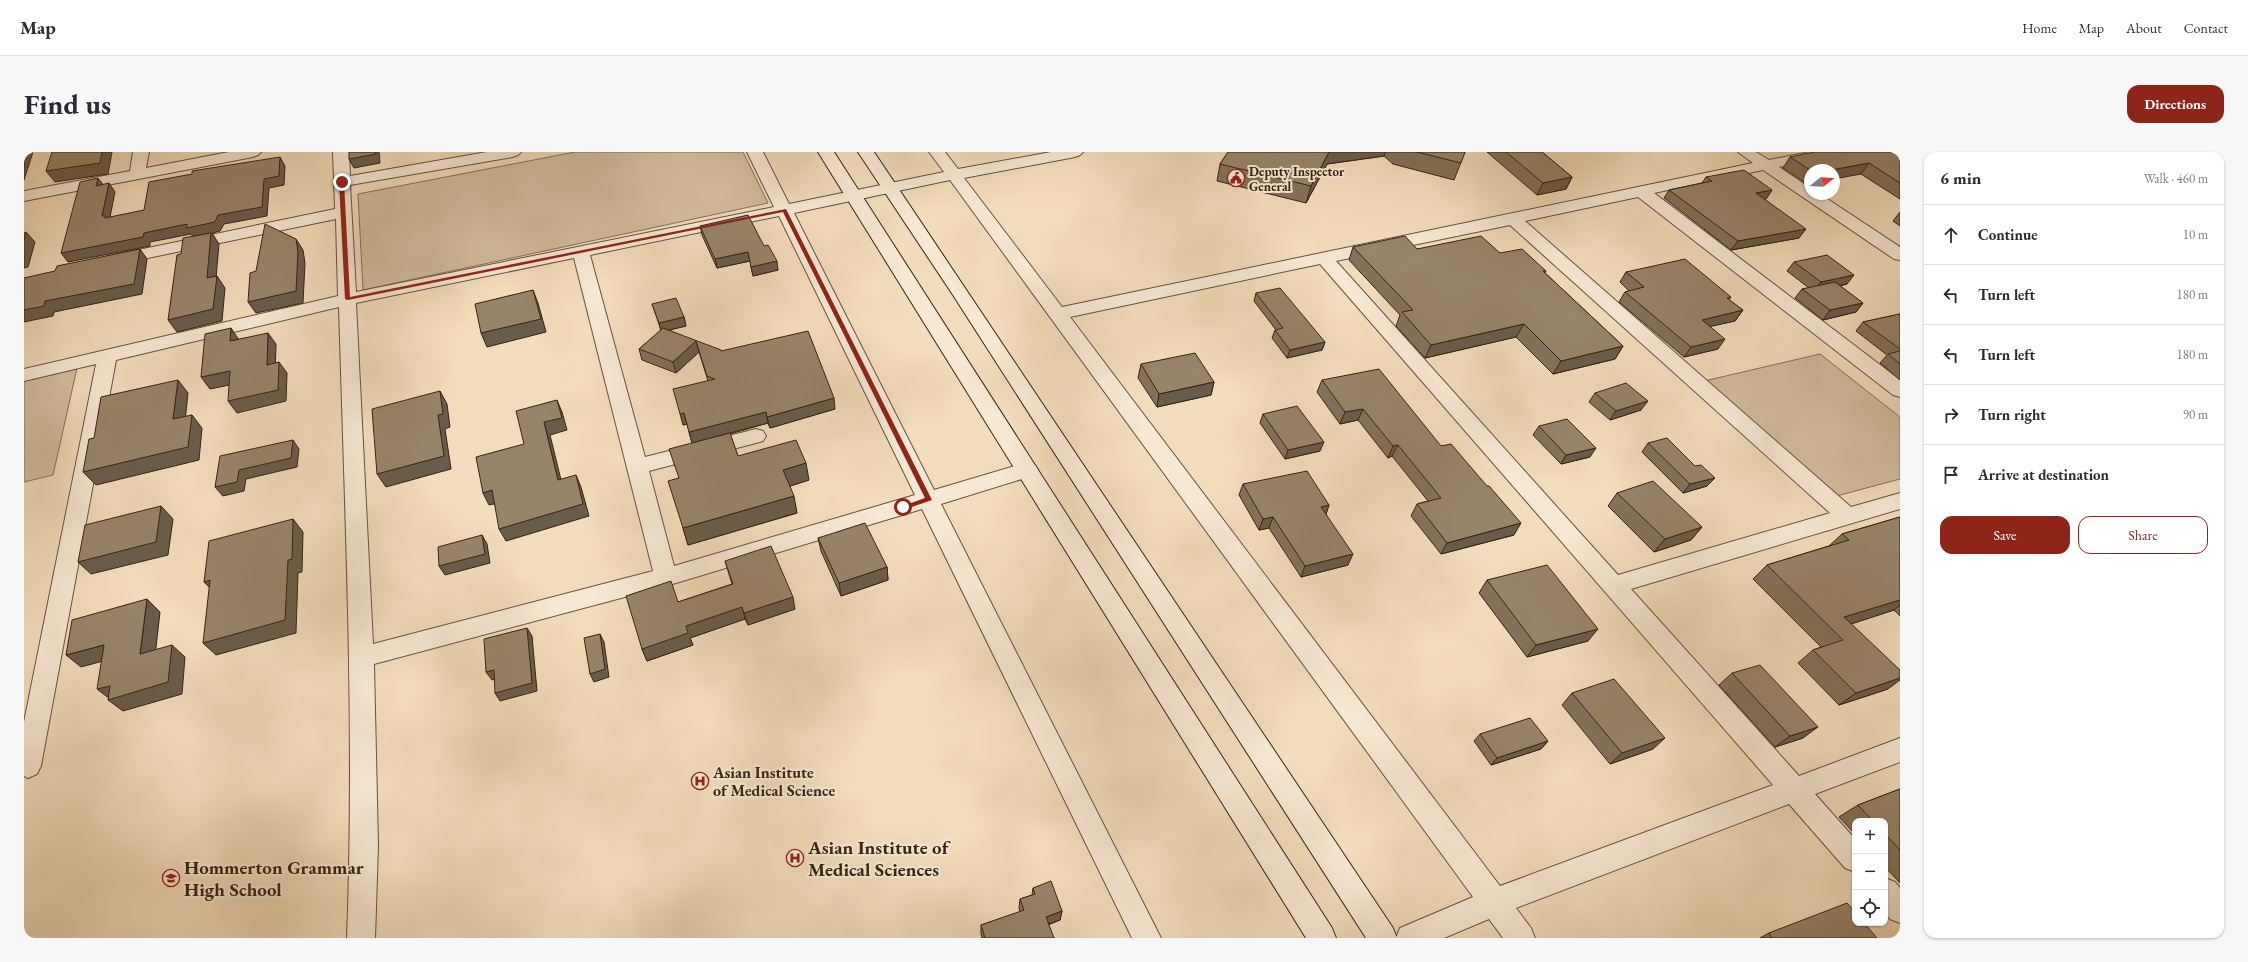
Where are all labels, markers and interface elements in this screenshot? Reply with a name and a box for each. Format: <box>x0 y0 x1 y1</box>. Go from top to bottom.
text: Map <box>20 15 56 40</box>
text: Home <box>2022 19 2057 37</box>
text: Map <box>2079 19 2104 37</box>
text: About <box>2126 19 2162 37</box>
text: Contact <box>2184 19 2228 37</box>
button: Directions <box>2127 85 2224 123</box>
text: Find us <box>24 86 111 122</box>
place label: Deputy Inspector General <box>1249 163 1345 195</box>
north arrow <box>1804 164 1840 200</box>
text: 6 min <box>1940 167 1981 189</box>
public building icon: Deputy Inspector General <box>1226 168 1246 188</box>
text: Walk · 460 m <box>2144 170 2208 187</box>
route end <box>333 173 351 191</box>
icon: ahead <box>1940 224 1962 246</box>
text: Continue <box>1978 225 2038 244</box>
text: 10 m <box>2183 226 2208 243</box>
icon: left <box>1940 284 1962 306</box>
text: Turn left <box>1978 285 2035 304</box>
text: 180 m <box>2177 286 2208 303</box>
icon: left <box>1940 344 1962 366</box>
text: Turn left <box>1978 345 2035 364</box>
text: 180 m <box>2177 346 2208 363</box>
icon: right <box>1940 404 1962 426</box>
text: Turn right <box>1978 405 2046 424</box>
text: 90 m <box>2183 406 2208 423</box>
icon: arrive <box>1940 464 1962 486</box>
text: Arrive at destination <box>1978 465 2109 484</box>
route start <box>894 498 912 516</box>
button: Save <box>1940 516 2070 554</box>
button: Share <box>2078 516 2208 554</box>
place label: Asian Institute of Medical Science <box>712 762 836 801</box>
hospital icon: Asian Institute of Medical Science <box>690 771 710 791</box>
map controls <box>1852 818 1888 926</box>
button: + <box>1852 818 1888 854</box>
place label: Asian Institute of Medical Sciences <box>807 835 951 882</box>
hospital icon: Asian Institute of Medical Sciences <box>785 848 805 868</box>
button: − <box>1852 854 1888 890</box>
place label: Hommerton Grammar High School <box>184 855 364 902</box>
school or university icon: Hommerton Grammar High School <box>161 868 181 888</box>
button: locate <box>1852 890 1888 926</box>

